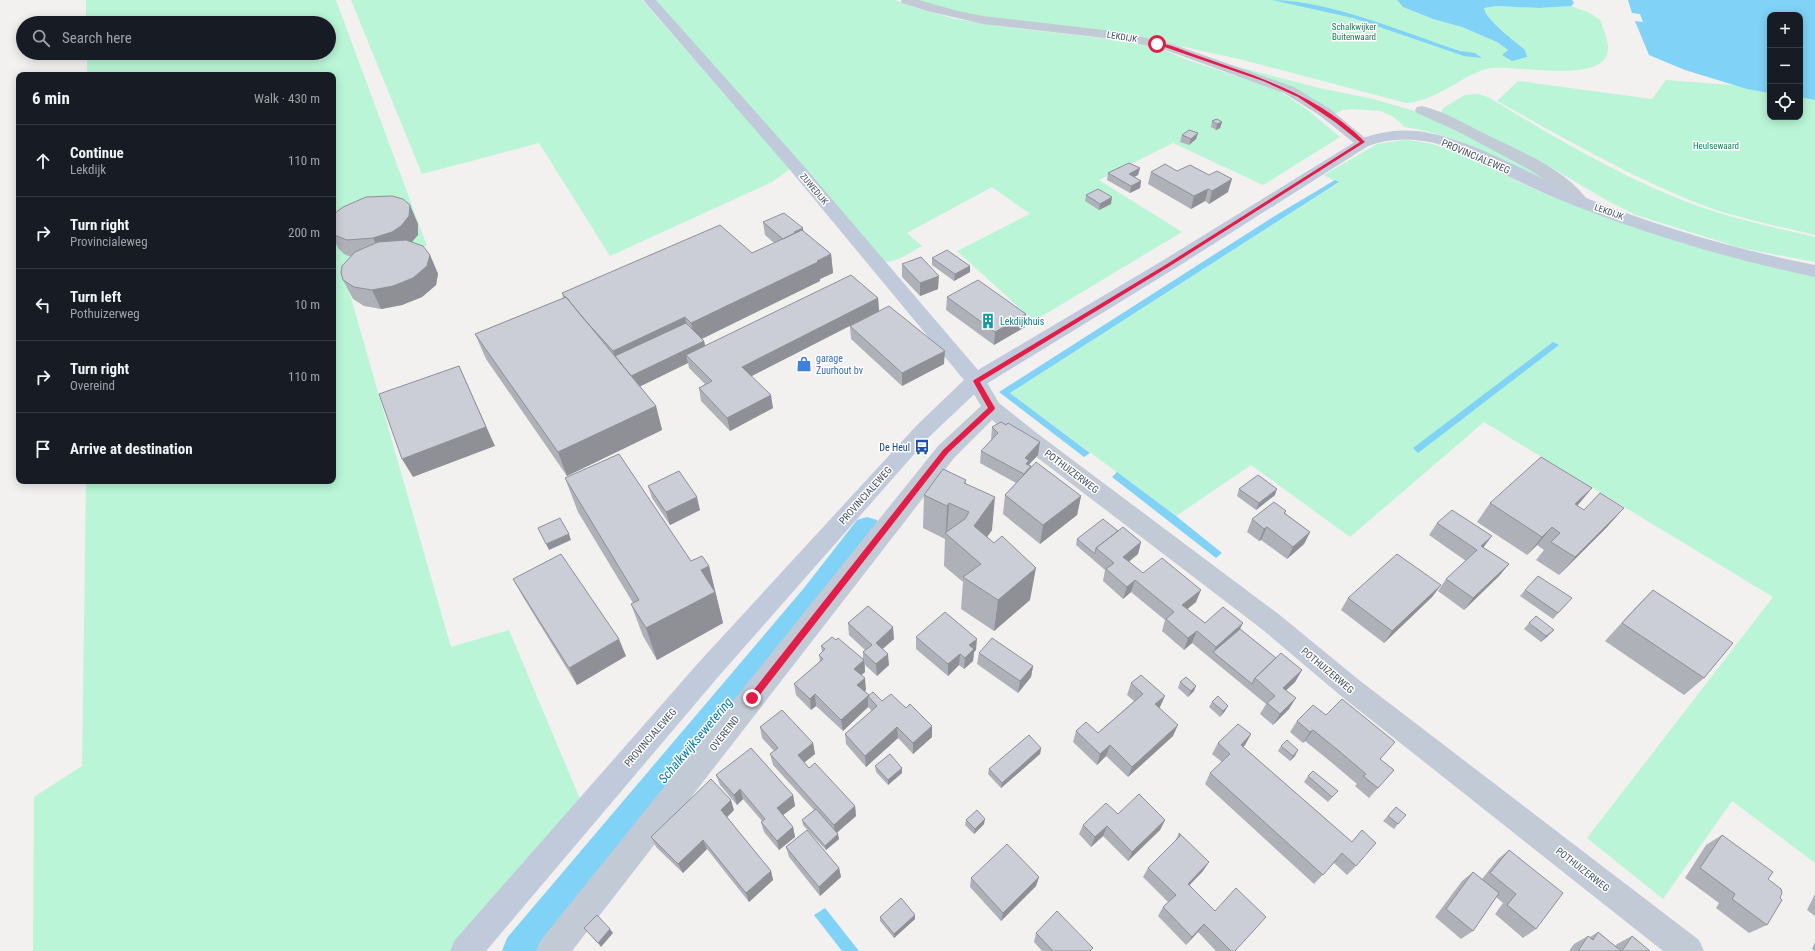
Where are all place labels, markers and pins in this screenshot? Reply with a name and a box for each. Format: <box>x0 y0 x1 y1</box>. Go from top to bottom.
building icon: Lekdijkhuis <box>979 312 997 330</box>
place label: Lekdijkhuis <box>1000 316 1045 327</box>
place label: garage Zuurhout bv <box>816 353 864 376</box>
shop icon: garage Zuurhout bv <box>795 355 813 373</box>
bus stop icon: De Heul <box>913 438 931 456</box>
place label: De Heul <box>879 442 910 453</box>

